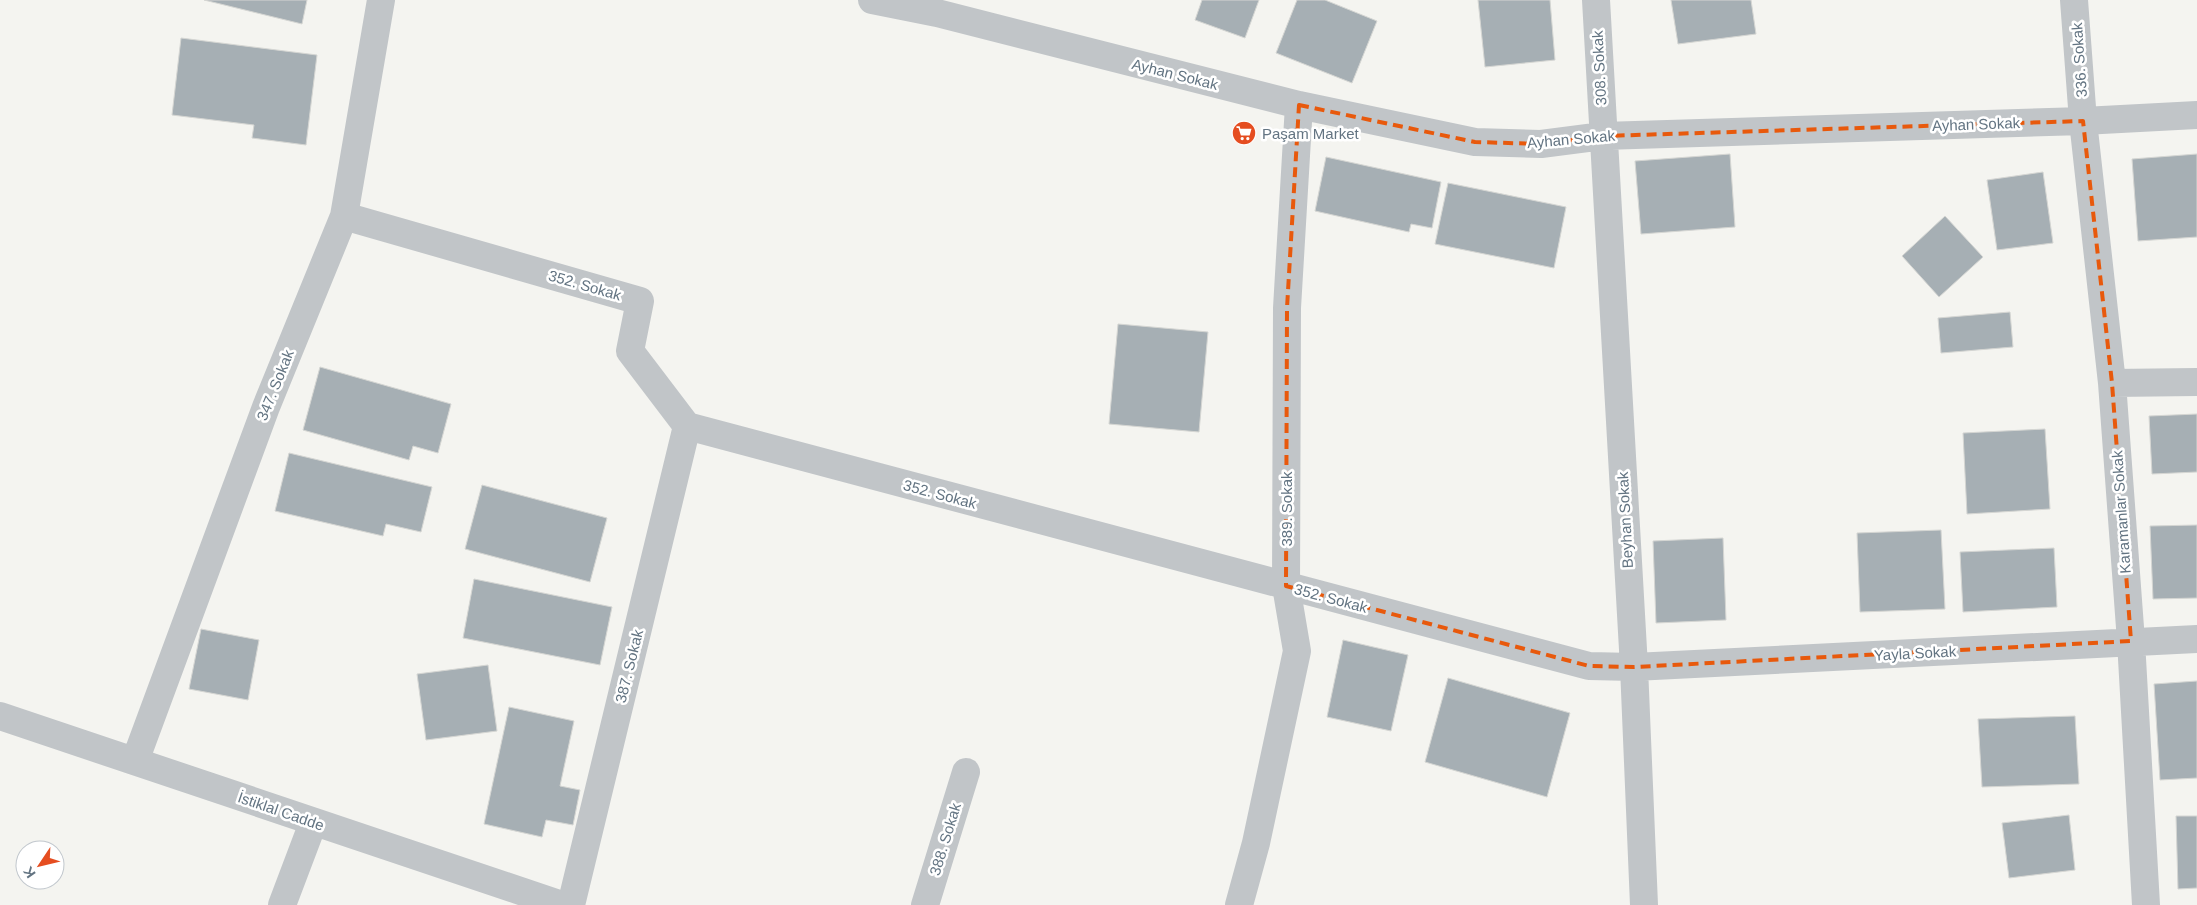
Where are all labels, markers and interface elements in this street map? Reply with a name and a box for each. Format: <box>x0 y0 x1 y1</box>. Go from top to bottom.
street label: 336. Sokak <box>2068 21 2090 98</box>
street label: 308. Sokak <box>1589 30 1609 106</box>
street label: Ayhan Sokak <box>1130 55 1220 93</box>
street label: Ayhan Sokak <box>1932 114 2021 134</box>
supermarket icon: Paşam Market <box>1231 120 1257 146</box>
place label: Paşam Market <box>1262 125 1360 142</box>
street label: Ayhan Sokak <box>1526 127 1616 151</box>
street label: 352. Sokak <box>547 266 624 304</box>
street label: 347. Sokak <box>253 347 297 423</box>
street label: Karamanlar Sokak <box>2108 449 2134 574</box>
street label: 389. Sokak <box>1278 471 1295 547</box>
street label: Beyhan Sokak <box>1614 471 1636 569</box>
street label: 352. Sokak <box>902 476 979 512</box>
street label: 352. Sokak <box>1293 580 1370 616</box>
street label: 387. Sokak <box>612 627 646 704</box>
street label: Yayla Sokak <box>1873 642 1957 664</box>
street label: İstiklal Cadde <box>236 788 326 834</box>
street label: 388. Sokak <box>926 800 964 877</box>
north arrow <box>15 840 65 890</box>
text: K <box>20 864 39 881</box>

